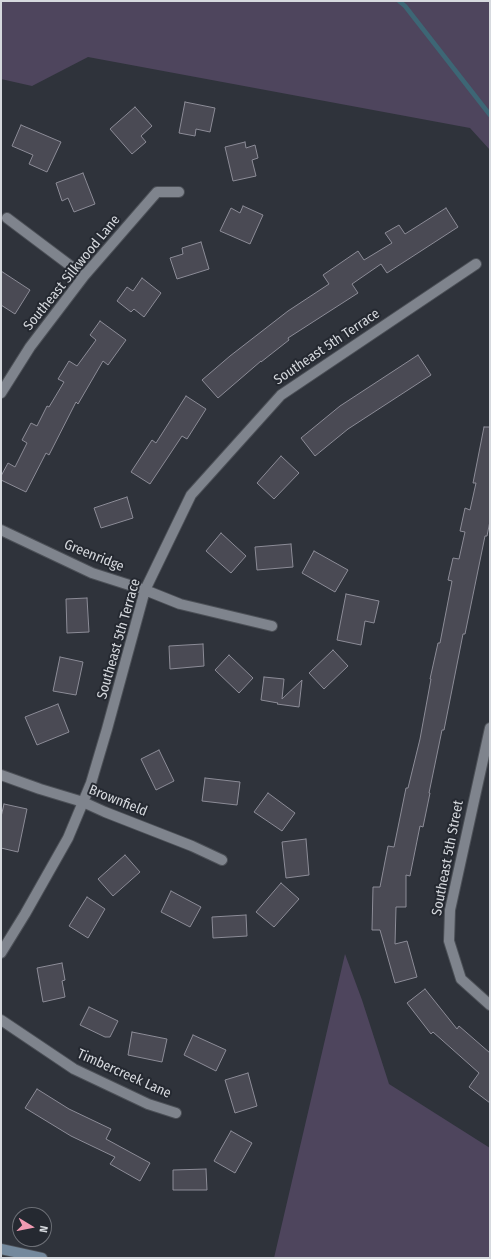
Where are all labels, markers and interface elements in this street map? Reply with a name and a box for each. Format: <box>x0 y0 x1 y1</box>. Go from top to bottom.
street label: Southeast Silkwood Lane <box>20 212 124 334</box>
street label: Southeast 5th Terrace <box>271 305 383 389</box>
street label: Greenridge <box>62 536 126 576</box>
street label: Southeast 5th Terrace <box>94 577 144 701</box>
street label: Brownfield <box>86 782 150 820</box>
street label: Southeast 5th Street <box>429 799 467 917</box>
street label: Timbercreek Lane <box>74 1046 174 1102</box>
north arrow <box>12 1207 52 1247</box>
text: N <box>36 1225 50 1233</box>

